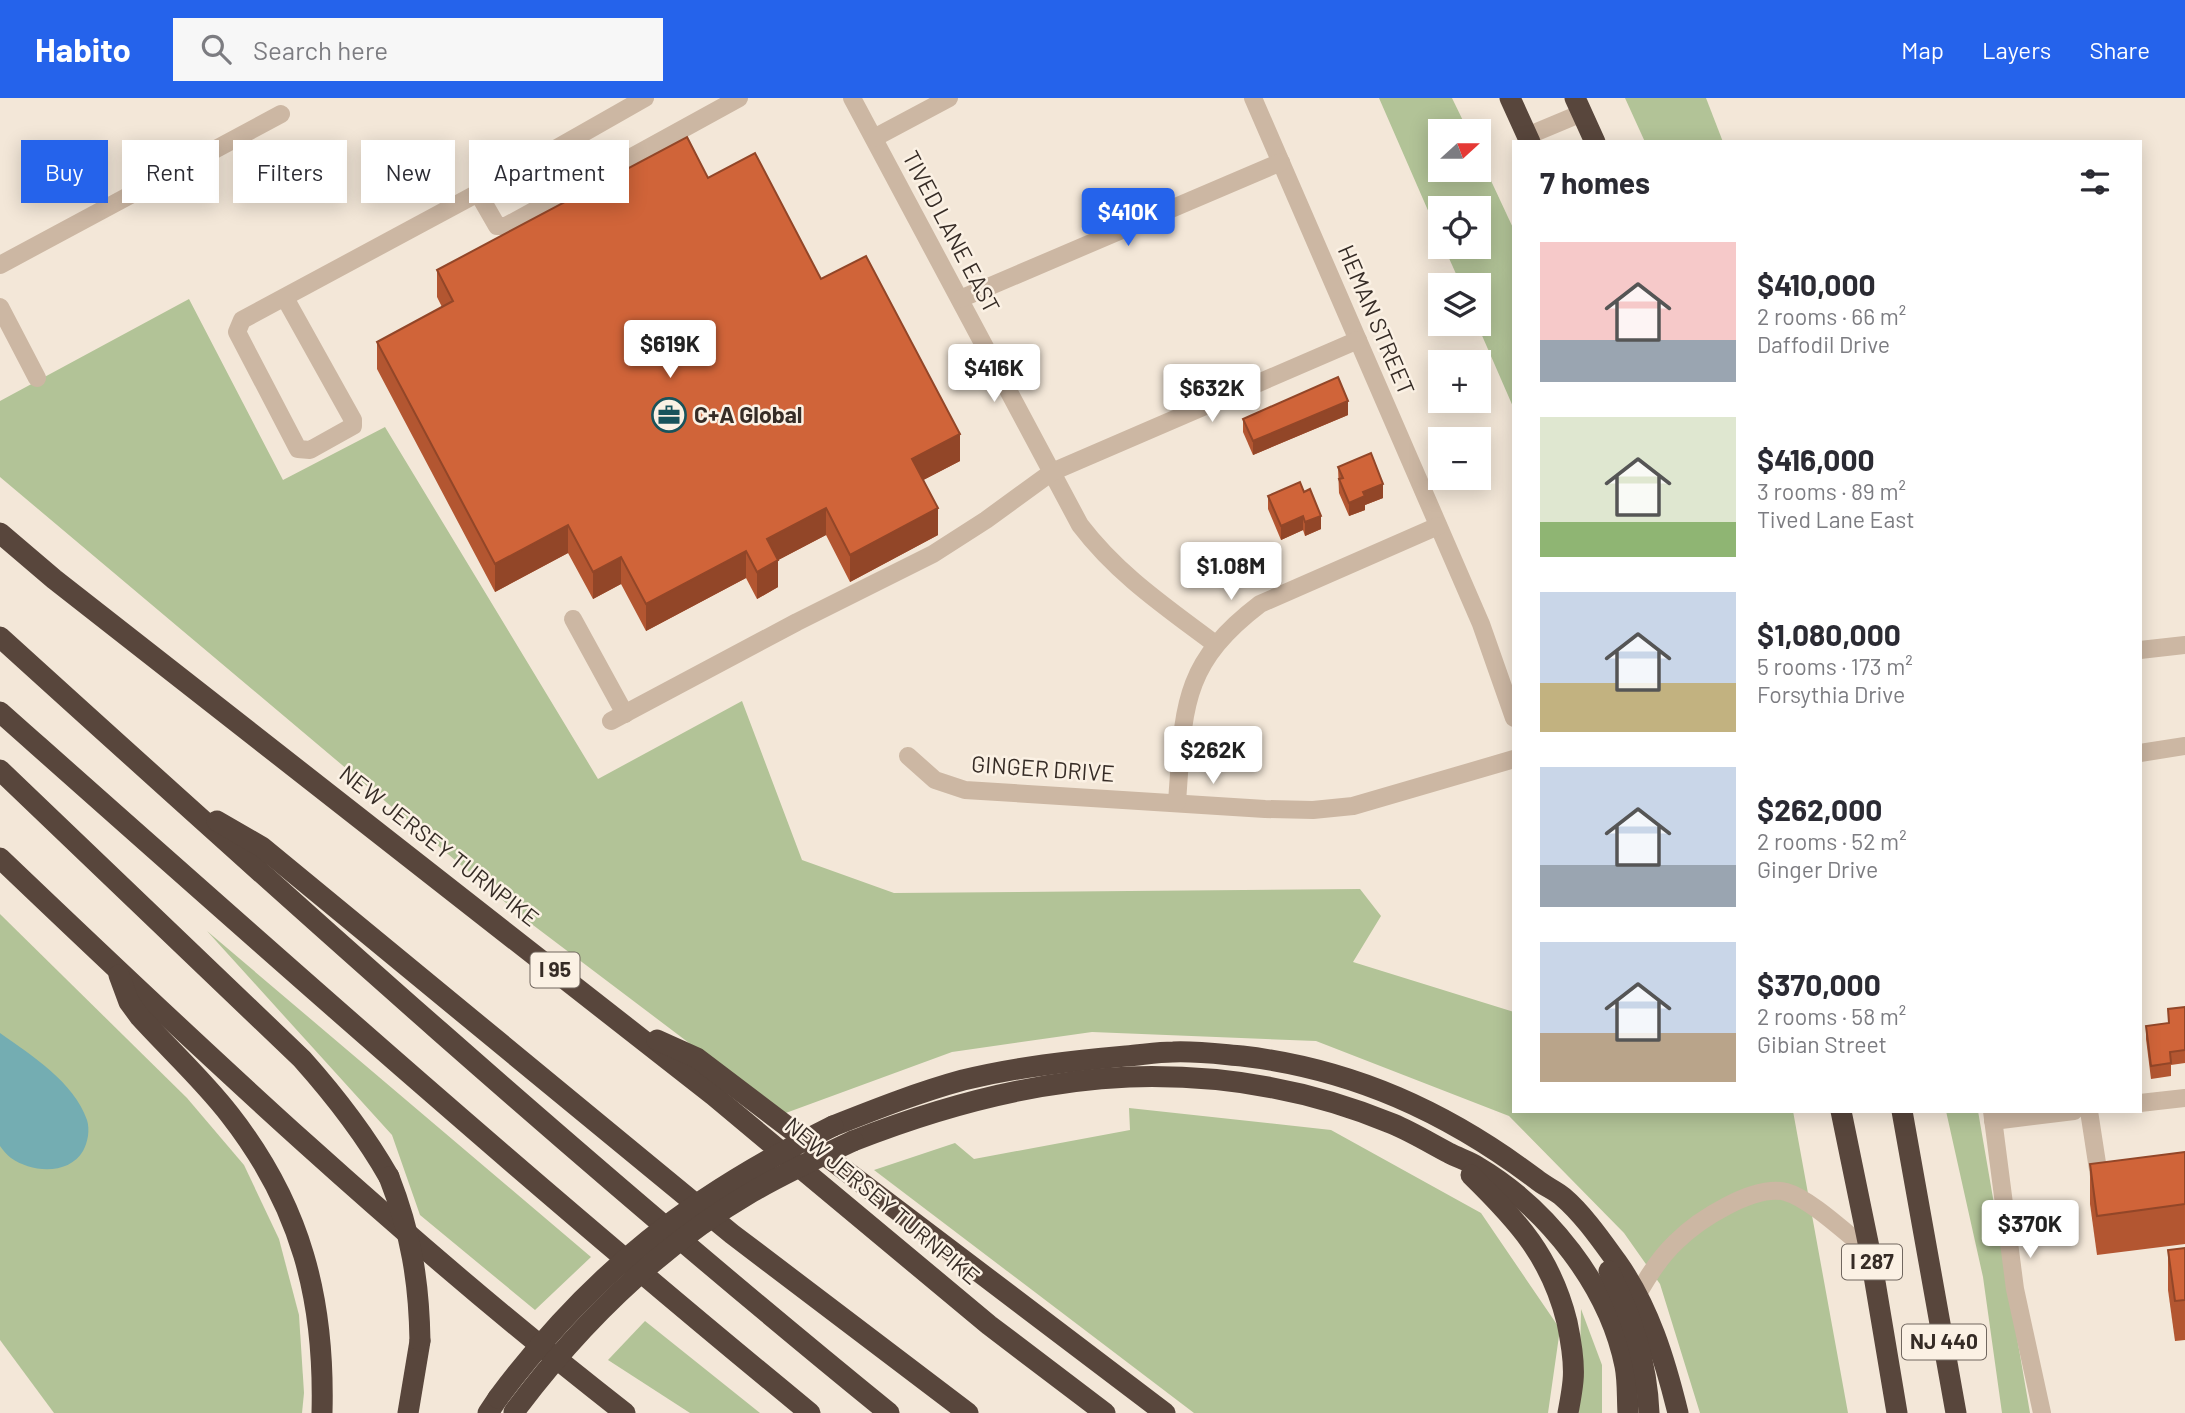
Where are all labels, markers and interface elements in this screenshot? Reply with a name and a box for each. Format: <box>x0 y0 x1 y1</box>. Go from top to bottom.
search box <box>173 18 663 81</box>
text: Habito <box>35 29 131 69</box>
icon: search <box>197 30 235 68</box>
text: Search here <box>253 34 388 65</box>
text: Map <box>1901 35 1944 64</box>
text: Layers <box>1982 35 2051 64</box>
text: Share <box>2089 35 2150 64</box>
north arrow <box>1428 119 1491 182</box>
map controls <box>1428 119 1491 490</box>
chip: Buy <box>21 140 108 203</box>
chip: Rent <box>122 140 219 203</box>
chip: Filters <box>233 140 347 203</box>
chip: New <box>361 140 455 203</box>
chip: Apartment <box>469 140 629 203</box>
street label: TIVED LANE EAST <box>897 146 1006 317</box>
icon: filters <box>2076 163 2114 201</box>
text: 7 homes <box>1540 164 1650 200</box>
pin: $410K <box>1079 188 1177 248</box>
button: locate <box>1428 196 1491 259</box>
text: $410K <box>1098 197 1158 225</box>
street label: HEMAN STREET <box>1333 240 1421 399</box>
text: $410,000 <box>1757 266 1876 302</box>
icon: home <box>1596 270 1680 354</box>
button: layers <box>1428 273 1491 336</box>
text: 2 rooms · 66 m² <box>1757 302 1906 330</box>
pin: $619K <box>621 320 719 380</box>
text: $619K <box>640 329 700 357</box>
text: Daffodil Drive <box>1757 330 1890 358</box>
pin: $416K <box>945 344 1043 404</box>
button: + <box>1428 350 1491 413</box>
text: $416K <box>964 353 1024 381</box>
pin: $632K <box>1163 364 1261 424</box>
text: $632K <box>1179 373 1245 401</box>
office icon: C+A Global <box>650 396 688 434</box>
place label: C+A Global <box>694 400 802 428</box>
button: − <box>1428 427 1491 490</box>
text: $416,000 <box>1757 441 1875 477</box>
icon: home <box>1596 445 1680 529</box>
text: 3 rooms · 89 m² <box>1757 477 1906 505</box>
text: Tived Lane East <box>1757 505 1915 533</box>
pin: $1.08M <box>1174 542 1288 602</box>
text: $1.08M <box>1197 551 1265 579</box>
text: $1,080,000 <box>1757 616 1901 652</box>
icon: home <box>1596 620 1680 704</box>
text: 5 rooms · 173 m² <box>1757 652 1913 680</box>
text: Forsythia Drive <box>1757 680 1905 708</box>
pin: $262K <box>1164 726 1262 786</box>
text: $262K <box>1180 735 1246 763</box>
street label: GINGER DRIVE <box>970 749 1116 787</box>
street label: NEW JERSEY TURNPIKE <box>334 759 545 932</box>
text: $262,000 <box>1757 791 1882 827</box>
icon: home <box>1596 795 1680 879</box>
text: 2 rooms · 52 m² <box>1757 827 1907 855</box>
text: Ginger Drive <box>1757 855 1878 883</box>
road number: I 95 <box>530 952 580 988</box>
text: $370,000 <box>1757 966 1881 1002</box>
icon: home <box>1596 970 1680 1054</box>
text: 2 rooms · 58 m² <box>1757 1002 1906 1030</box>
text: Gibian Street <box>1757 1030 1887 1058</box>
street label: NEW JERSEY TURNPIKE <box>780 1111 986 1290</box>
pin: $370K <box>1981 1200 2079 1260</box>
text: $370K <box>1998 1209 2062 1237</box>
road number: I 287 <box>1842 1244 1902 1280</box>
road number: NJ 440 <box>1902 1324 1986 1360</box>

